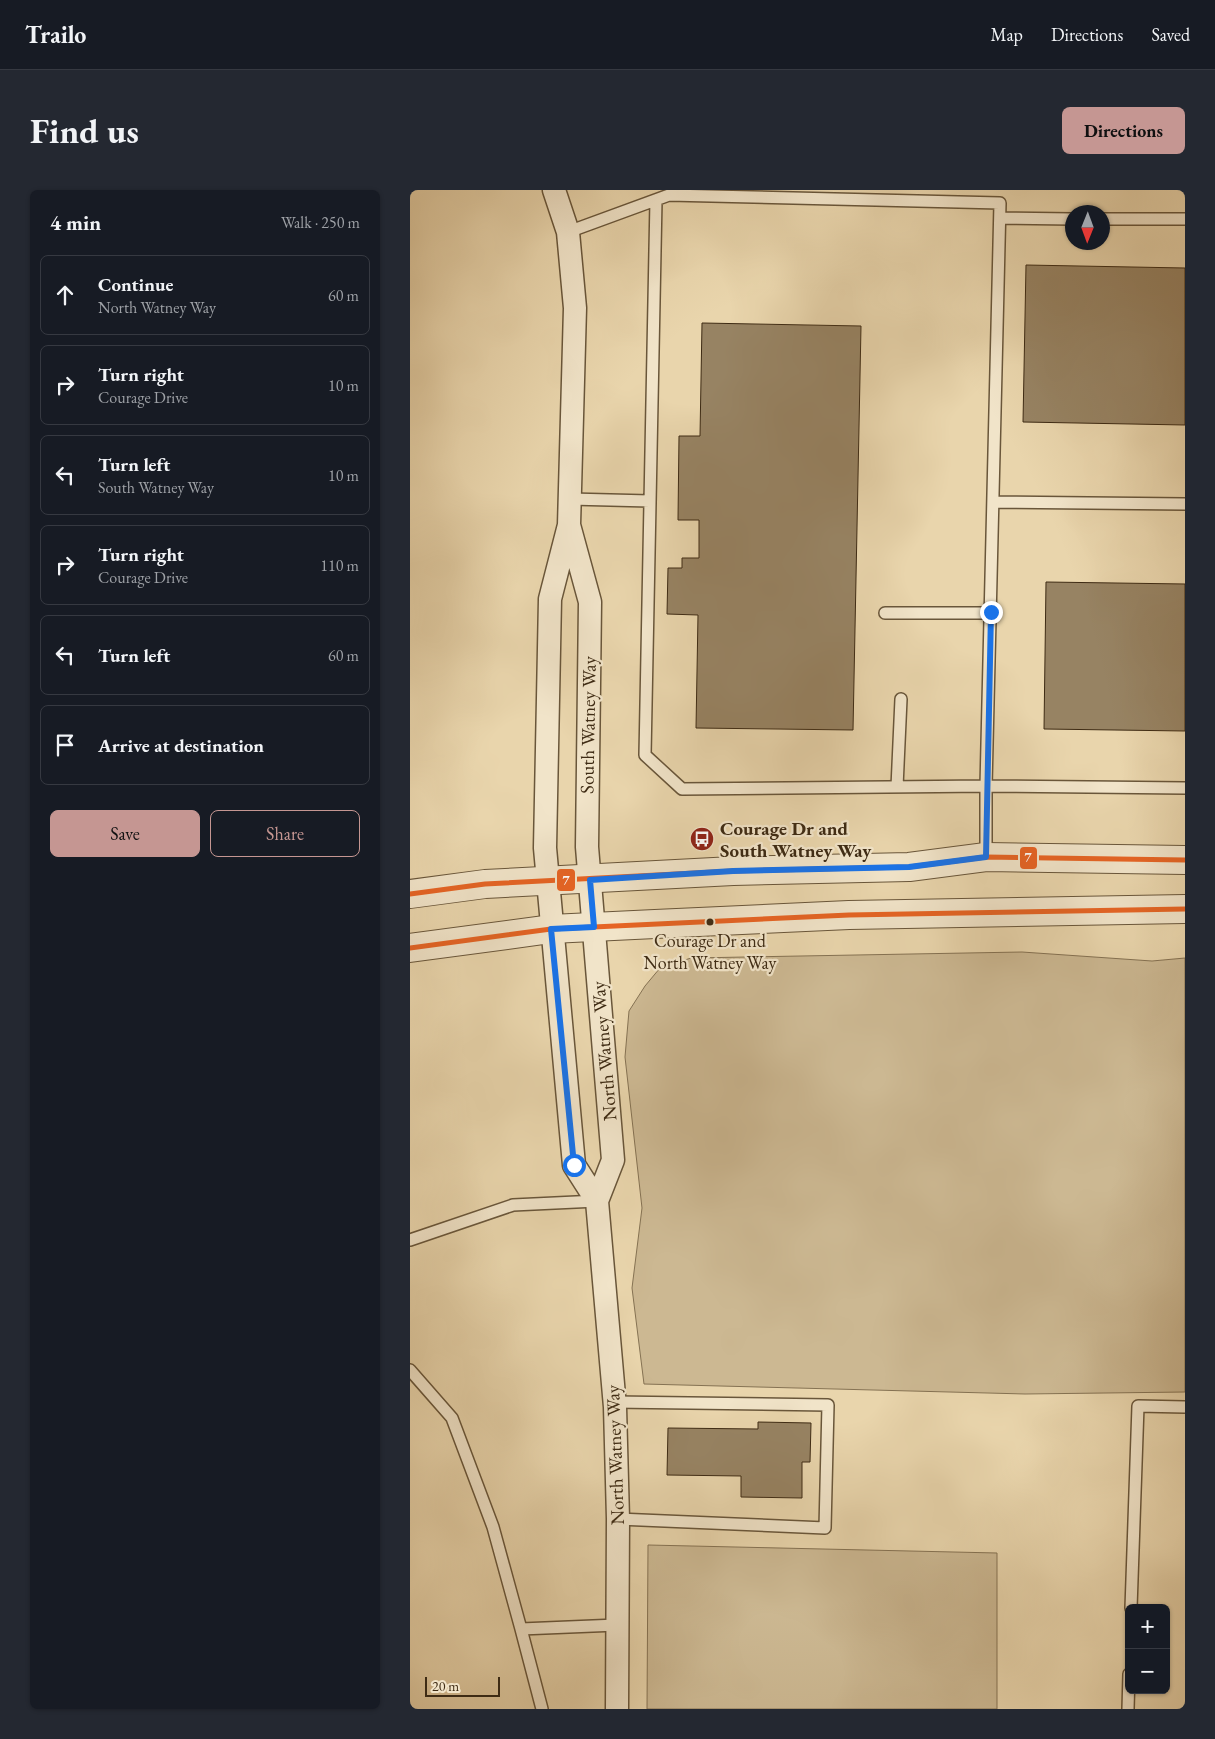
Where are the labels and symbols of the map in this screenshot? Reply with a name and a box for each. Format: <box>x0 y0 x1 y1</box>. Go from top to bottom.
north arrow <box>1065 205 1110 250</box>
route end <box>980 601 1003 624</box>
street label: South Watney Way <box>574 655 602 794</box>
place label: Courage Dr and South Watney Way <box>720 816 872 863</box>
bus stop icon: Courage Dr and South Watney Way <box>689 826 715 852</box>
line badge: 7 <box>1019 846 1038 870</box>
text: 7 <box>1024 848 1032 866</box>
line badge: 7 <box>556 868 576 892</box>
text: 7 <box>562 871 570 889</box>
marker: Courage Dr and North Watney Way <box>705 917 715 927</box>
place label: Courage Dr and North Watney Way <box>644 929 777 974</box>
street label: North Watney Way <box>585 979 623 1122</box>
route start <box>563 1154 586 1177</box>
street label: North Watney Way <box>600 1384 630 1525</box>
scale bar <box>425 1674 500 1697</box>

